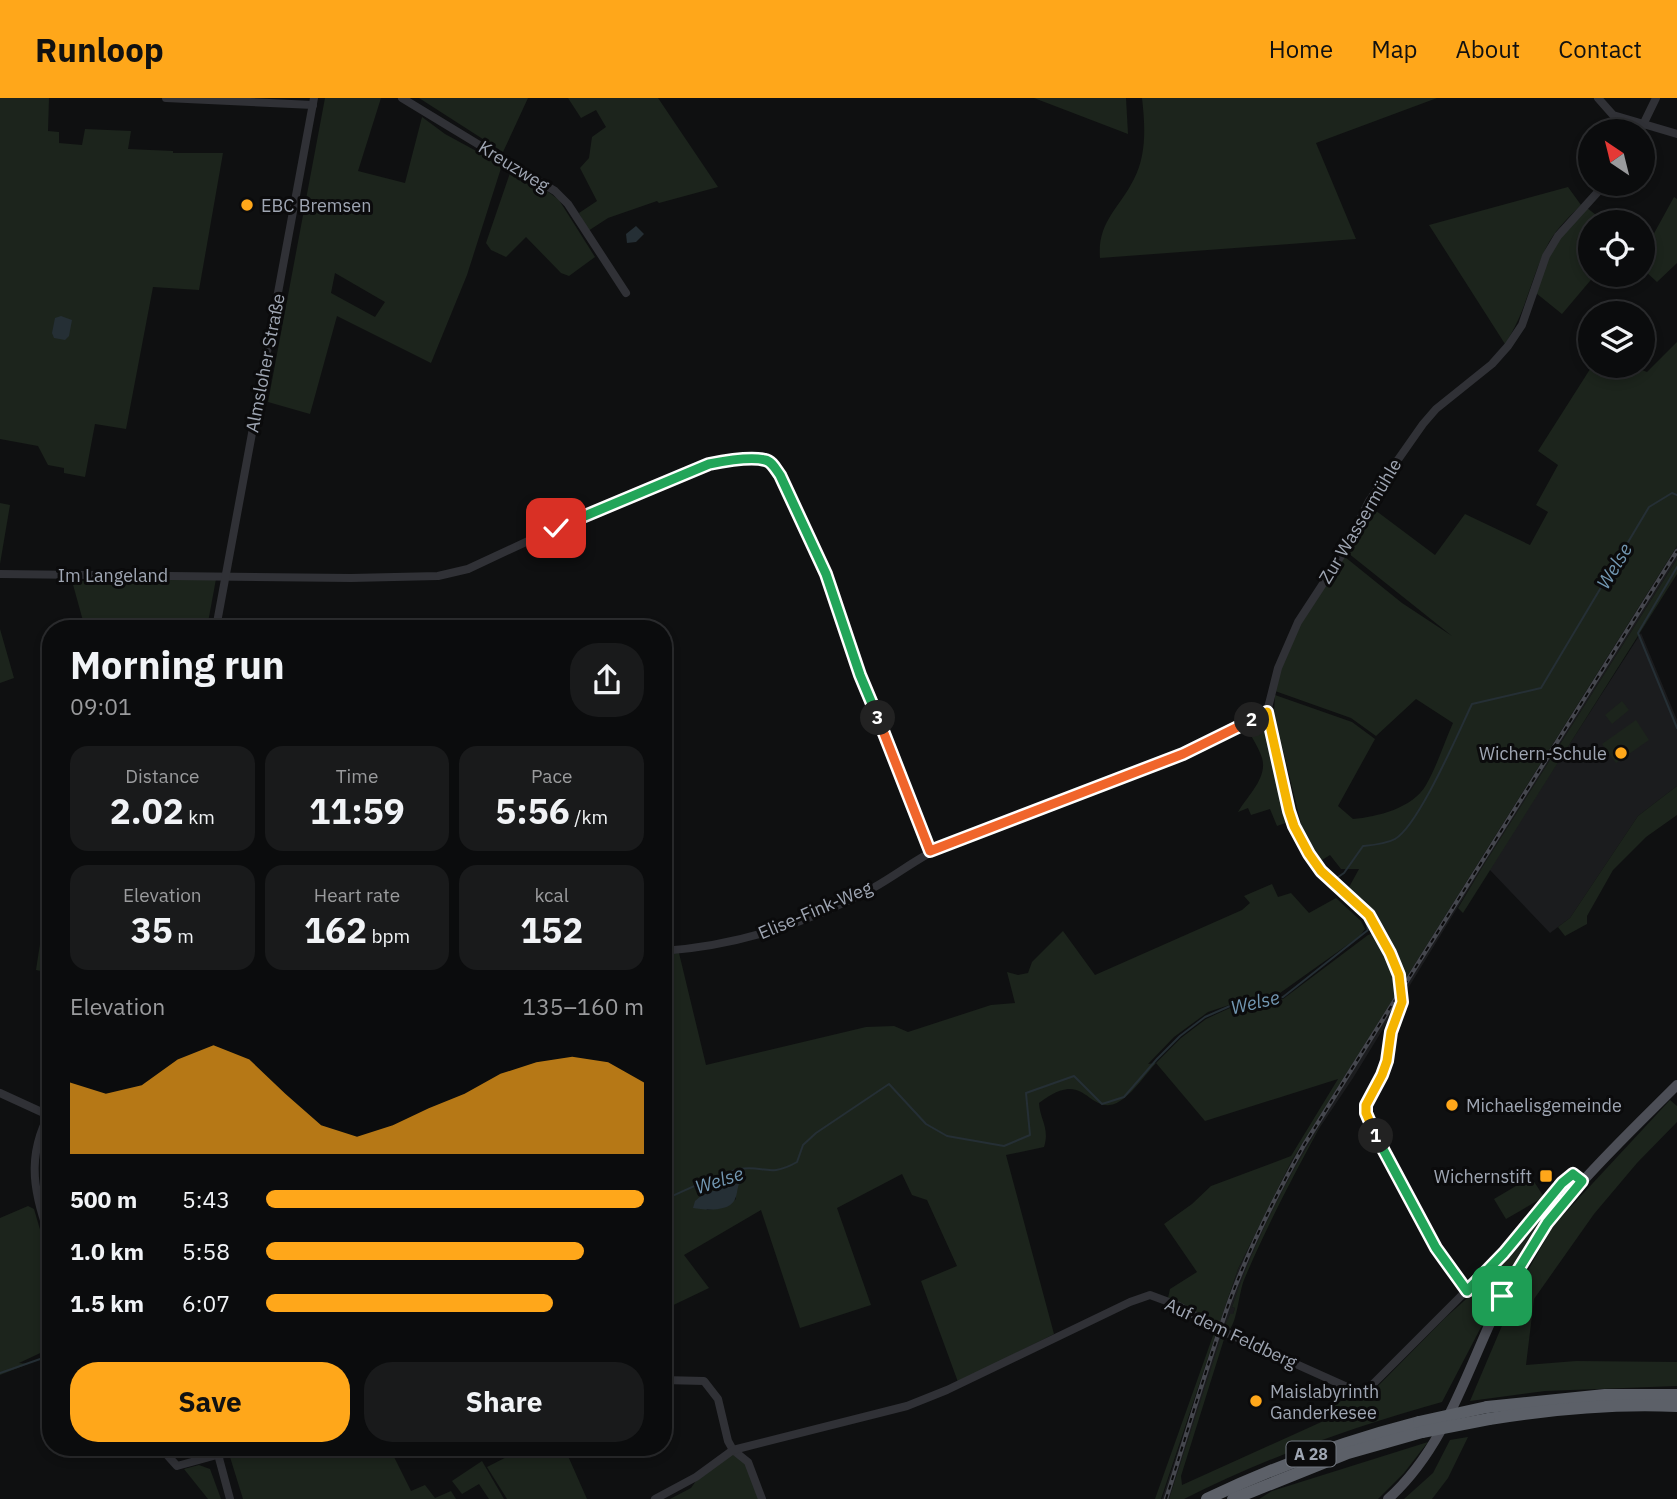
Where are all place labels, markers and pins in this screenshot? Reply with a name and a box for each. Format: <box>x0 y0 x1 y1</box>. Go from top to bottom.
place label: EBC Bremsen <box>261 194 371 217</box>
marker: EBC Bremsen <box>239 197 255 213</box>
pin <box>526 498 586 558</box>
pin: 3 <box>860 700 896 736</box>
pin: 2 <box>1234 702 1270 738</box>
place label: Wichern-Schule <box>1479 742 1607 765</box>
marker: Wichern-Schule <box>1613 745 1629 761</box>
place label: Michaelisgemeinde <box>1466 1094 1622 1117</box>
marker: Michaelisgemeinde <box>1444 1097 1460 1113</box>
pin: 1 <box>1358 1118 1394 1154</box>
place label: Wichernstift <box>1434 1165 1532 1188</box>
marker: Wichernstift <box>1538 1168 1554 1184</box>
pin <box>1472 1266 1532 1326</box>
place label: Maislabyrinth Ganderkesee <box>1270 1380 1379 1424</box>
marker: Maislabyrinth Ganderkesee <box>1248 1393 1264 1409</box>

